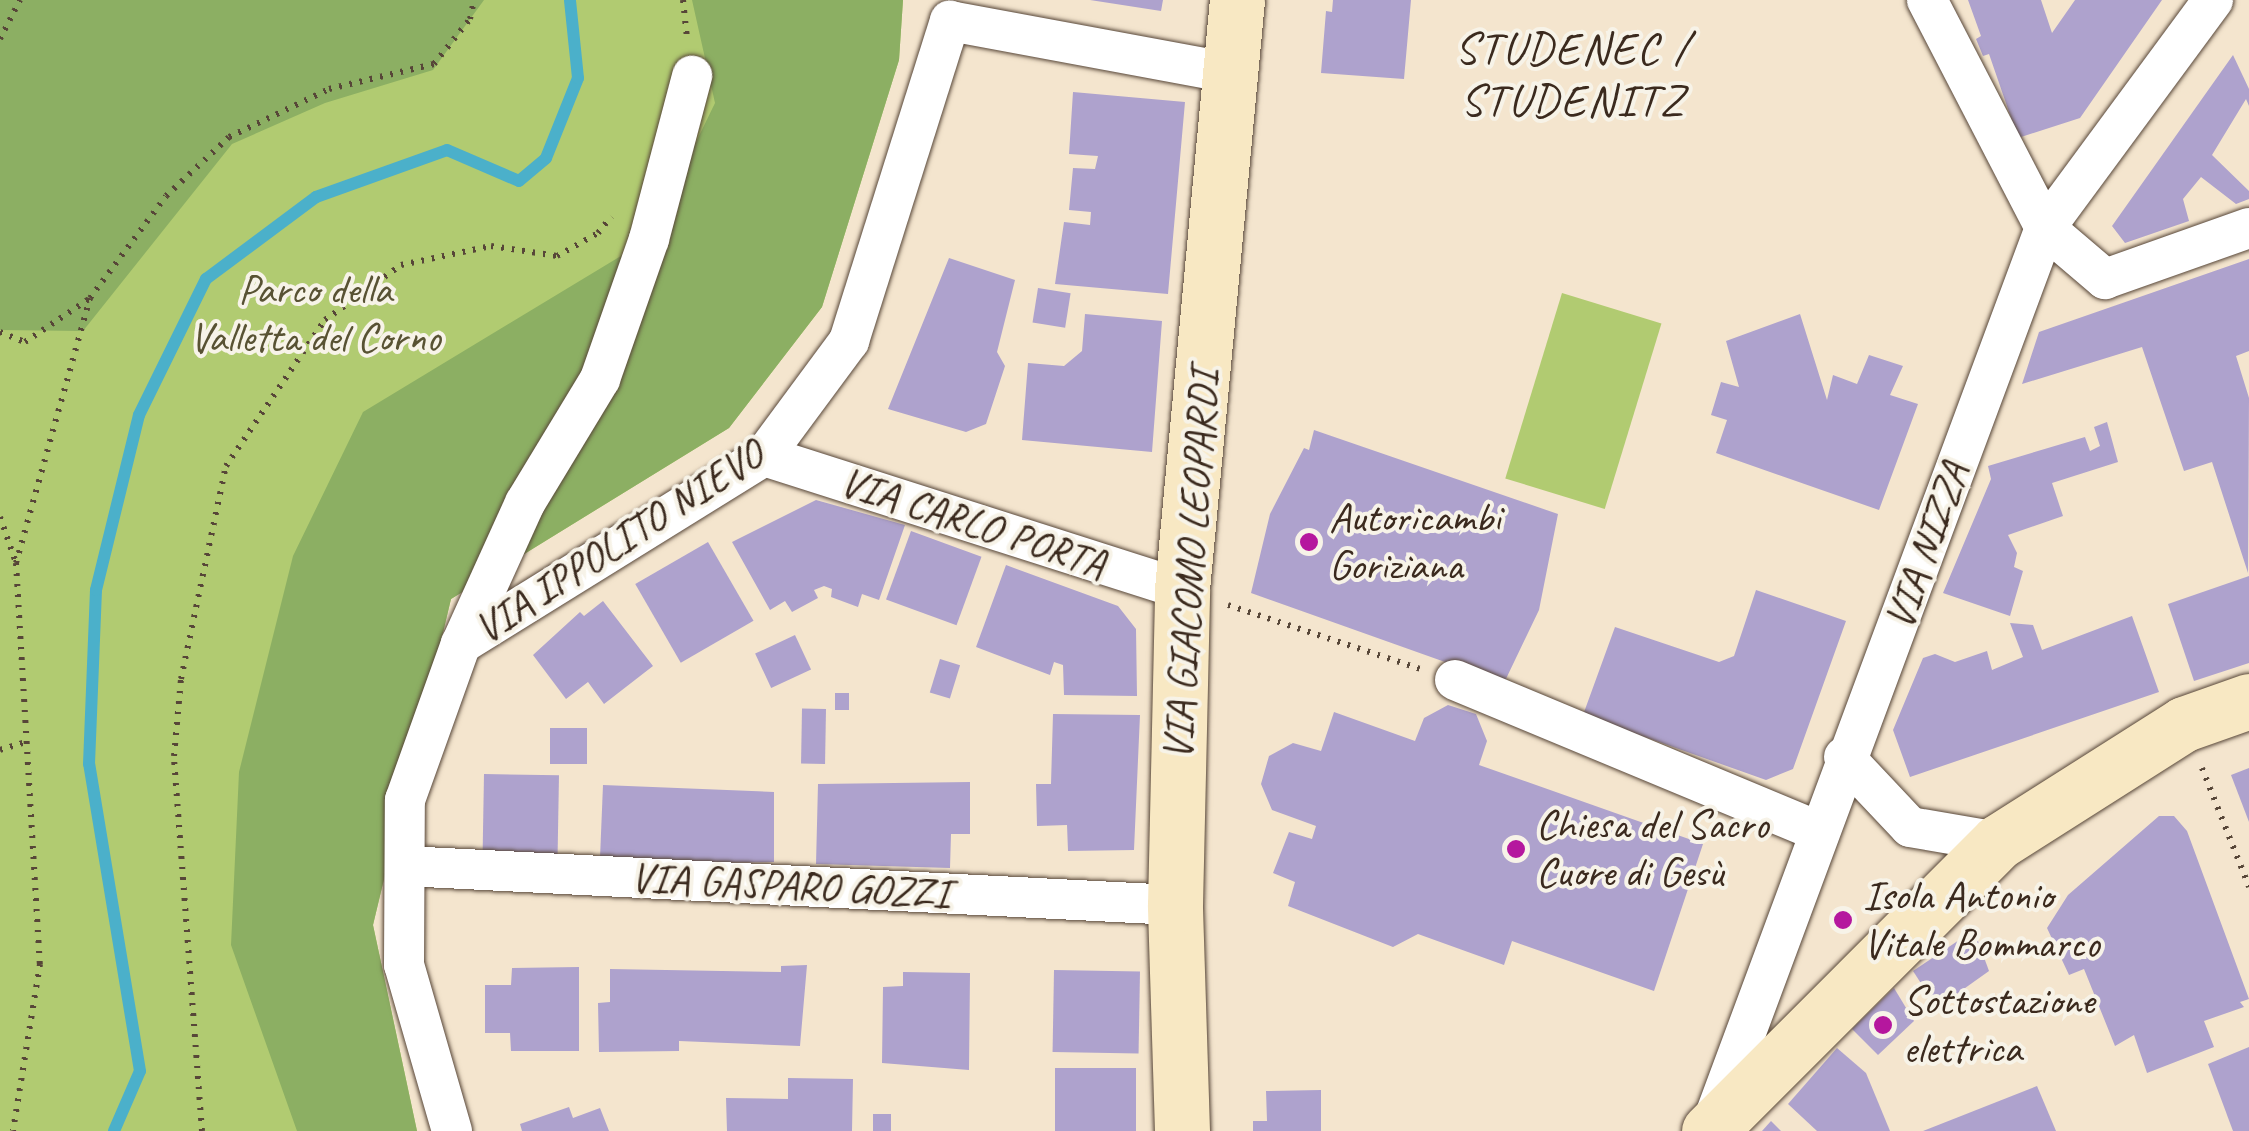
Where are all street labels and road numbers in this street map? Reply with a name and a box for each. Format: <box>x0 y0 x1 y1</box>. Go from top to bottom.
street label: VIA GIACOMO LEOPARDI <box>1152 370 1230 760</box>
street label: VIA IPPOLITO NIEVO <box>465 429 773 655</box>
street label: VIA NIZZA <box>1873 455 1981 637</box>
street label: VIA CARLO PORTA <box>834 456 1112 590</box>
street label: VIA GASPARO GOZZI <box>627 852 953 920</box>

